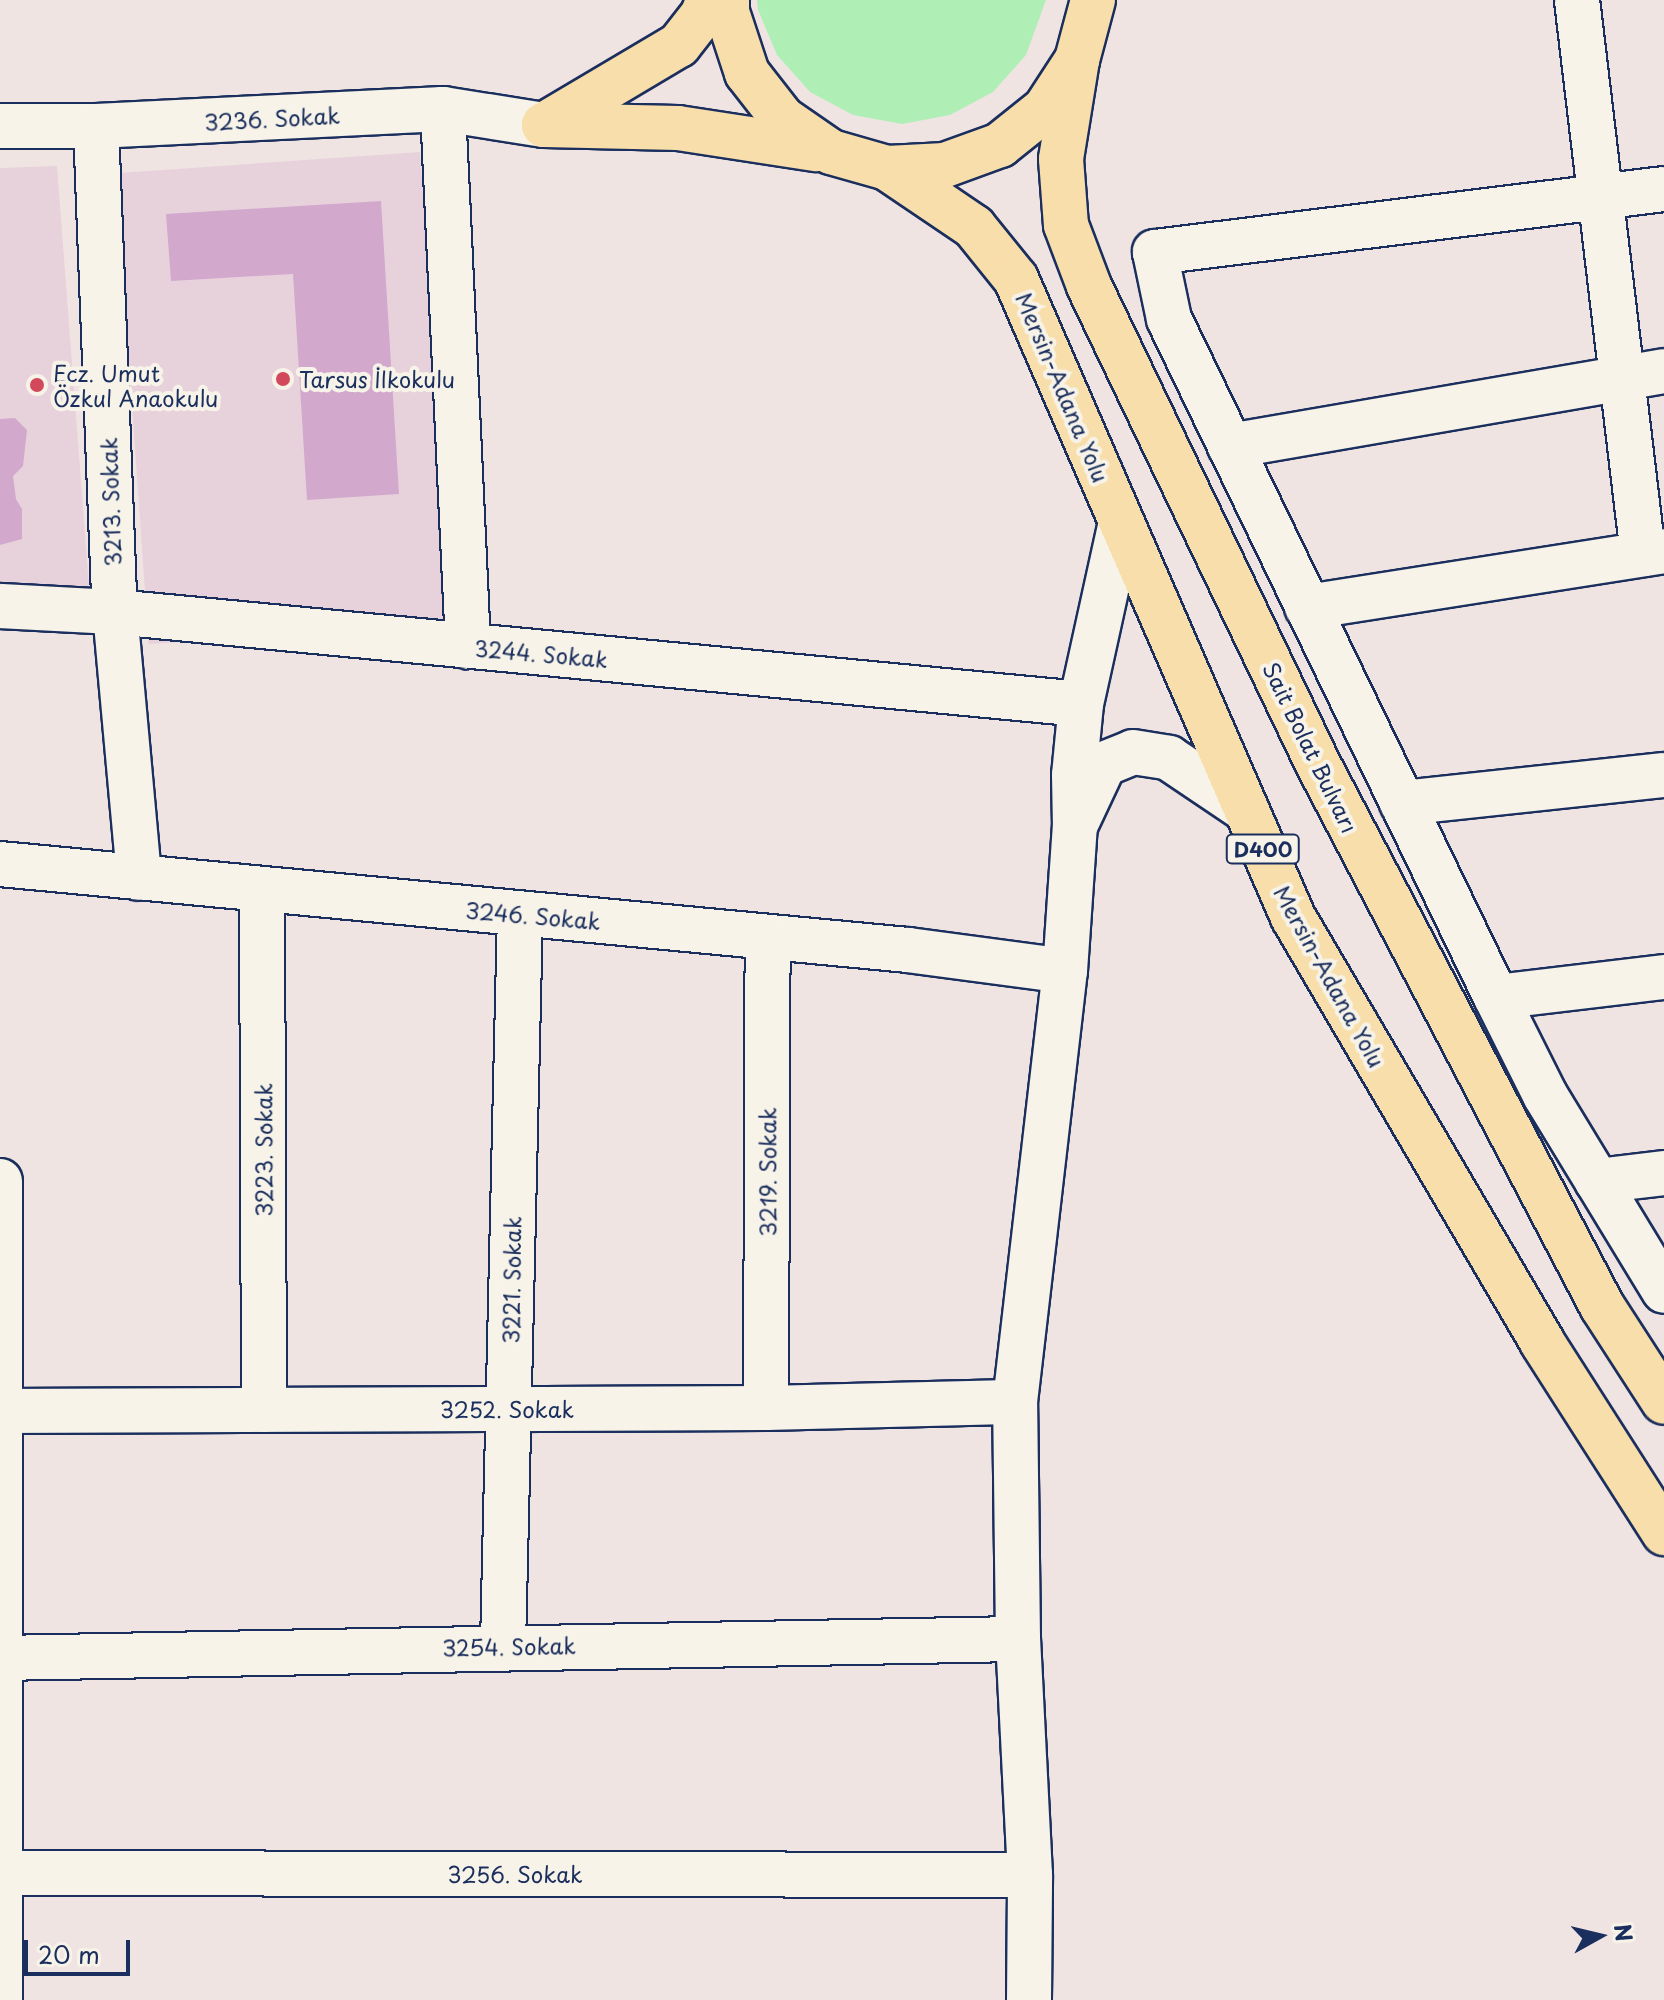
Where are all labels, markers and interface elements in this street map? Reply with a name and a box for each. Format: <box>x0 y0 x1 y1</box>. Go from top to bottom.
street label: 3236. Sokak <box>203 101 341 135</box>
street label: Mersin-Adana Yolu <box>1011 288 1115 486</box>
place label: Ecz. Umut Özkul Anaokulu <box>53 359 219 410</box>
place label: Tarsus İlkokulu <box>299 366 456 392</box>
marker: Tarsus İlkokulu <box>274 370 292 388</box>
marker: Ecz. Umut Özkul Anaokulu <box>28 376 46 394</box>
street label: 3213. Sokak <box>95 436 125 568</box>
street label: 3244. Sokak <box>472 634 610 672</box>
street label: Sait Bolat Bulvarı <box>1258 657 1364 837</box>
road number: D400 <box>1225 833 1301 865</box>
street label: Mersin-Adana Yolu <box>1269 881 1391 1071</box>
street label: 3246. Sokak <box>463 896 603 934</box>
street label: 3223. Sokak <box>250 1082 276 1218</box>
street label: 3219. Sokak <box>754 1107 780 1237</box>
street label: 3221. Sokak <box>497 1214 525 1346</box>
street label: 3252. Sokak <box>439 1396 575 1422</box>
street label: 3254. Sokak <box>441 1632 577 1660</box>
street label: 3256. Sokak <box>447 1861 583 1887</box>
north arrow <box>1560 1896 1640 1976</box>
text: N <box>1607 1922 1642 1944</box>
scale bar <box>28 1924 134 1974</box>
text: 20 m <box>38 1936 100 1972</box>

